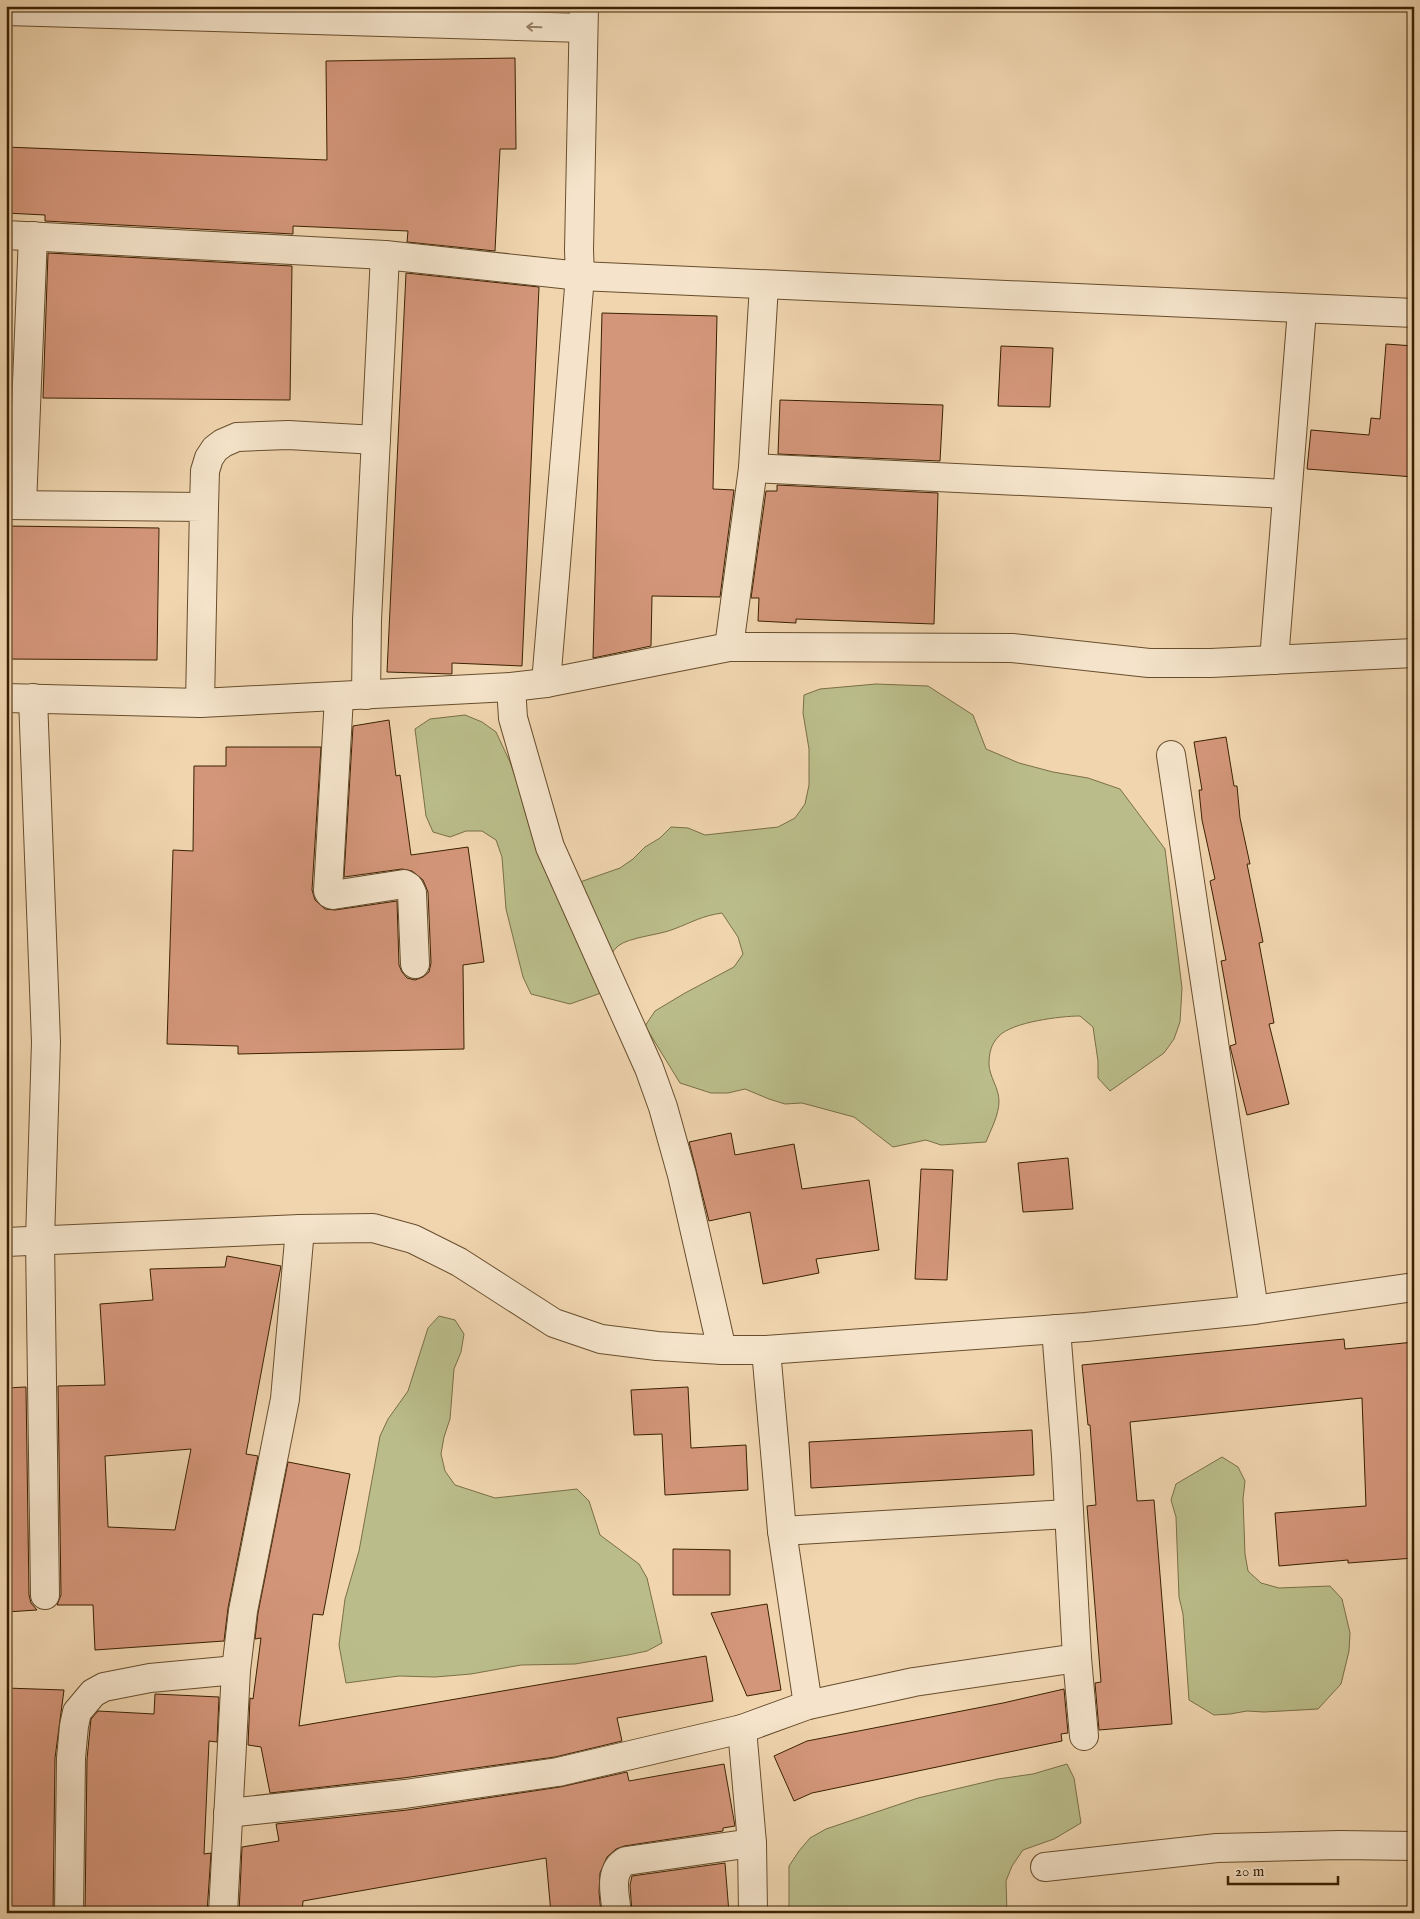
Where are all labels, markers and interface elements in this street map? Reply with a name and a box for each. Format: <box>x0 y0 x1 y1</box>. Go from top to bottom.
one-way arrow <box>527 22 543 31</box>
scale bar <box>1228 1854 1338 1886</box>
text: 20 m <box>1235 1862 1265 1881</box>

